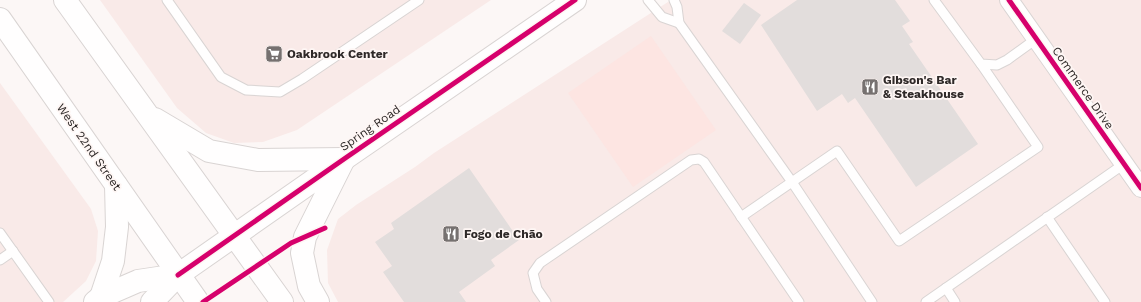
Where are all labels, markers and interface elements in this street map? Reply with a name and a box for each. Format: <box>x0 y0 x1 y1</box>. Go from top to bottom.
supermarket icon: Oakbrook Center <box>264 44 284 64</box>
street label: Commerce Drive <box>1049 44 1117 132</box>
place label: Oakbrook Center <box>287 47 389 61</box>
place label: Gibson's Bar & Steakhouse <box>883 73 964 101</box>
restaurant icon: Gibson's Bar & Steakhouse <box>860 77 880 97</box>
street label: West 22nd Street <box>54 101 124 193</box>
street label: Spring Road <box>337 102 403 154</box>
restaurant icon: Fogo de Chão <box>441 224 461 244</box>
place label: Fogo de Chão <box>464 227 543 241</box>

